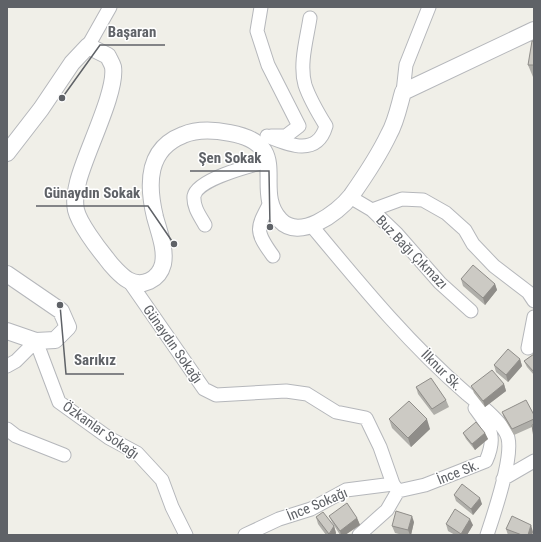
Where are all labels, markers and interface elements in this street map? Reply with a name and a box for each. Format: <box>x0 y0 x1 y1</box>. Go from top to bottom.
callout: Başaran <box>100 18 165 45</box>
text: Başaran <box>108 23 156 41</box>
callout: Şen Sokak <box>190 144 269 171</box>
text: Şen Sokak <box>198 149 262 167</box>
callout: Günaydın Sokak <box>36 179 148 206</box>
text: Günaydın Sokak <box>44 184 141 202</box>
street label: Buz Bağı Çıkmazı <box>373 212 451 292</box>
street label: Günaydın Sokağı <box>140 302 206 386</box>
street label: İlknur Sk. <box>418 346 466 394</box>
callout: Sarıkız <box>66 347 124 374</box>
text: Sarıkız <box>74 351 116 369</box>
street label: Özkanlar Sokağı <box>60 398 142 462</box>
street label: İnce Sk. <box>435 456 481 488</box>
street label: İnce Sokağı <box>284 484 350 524</box>

